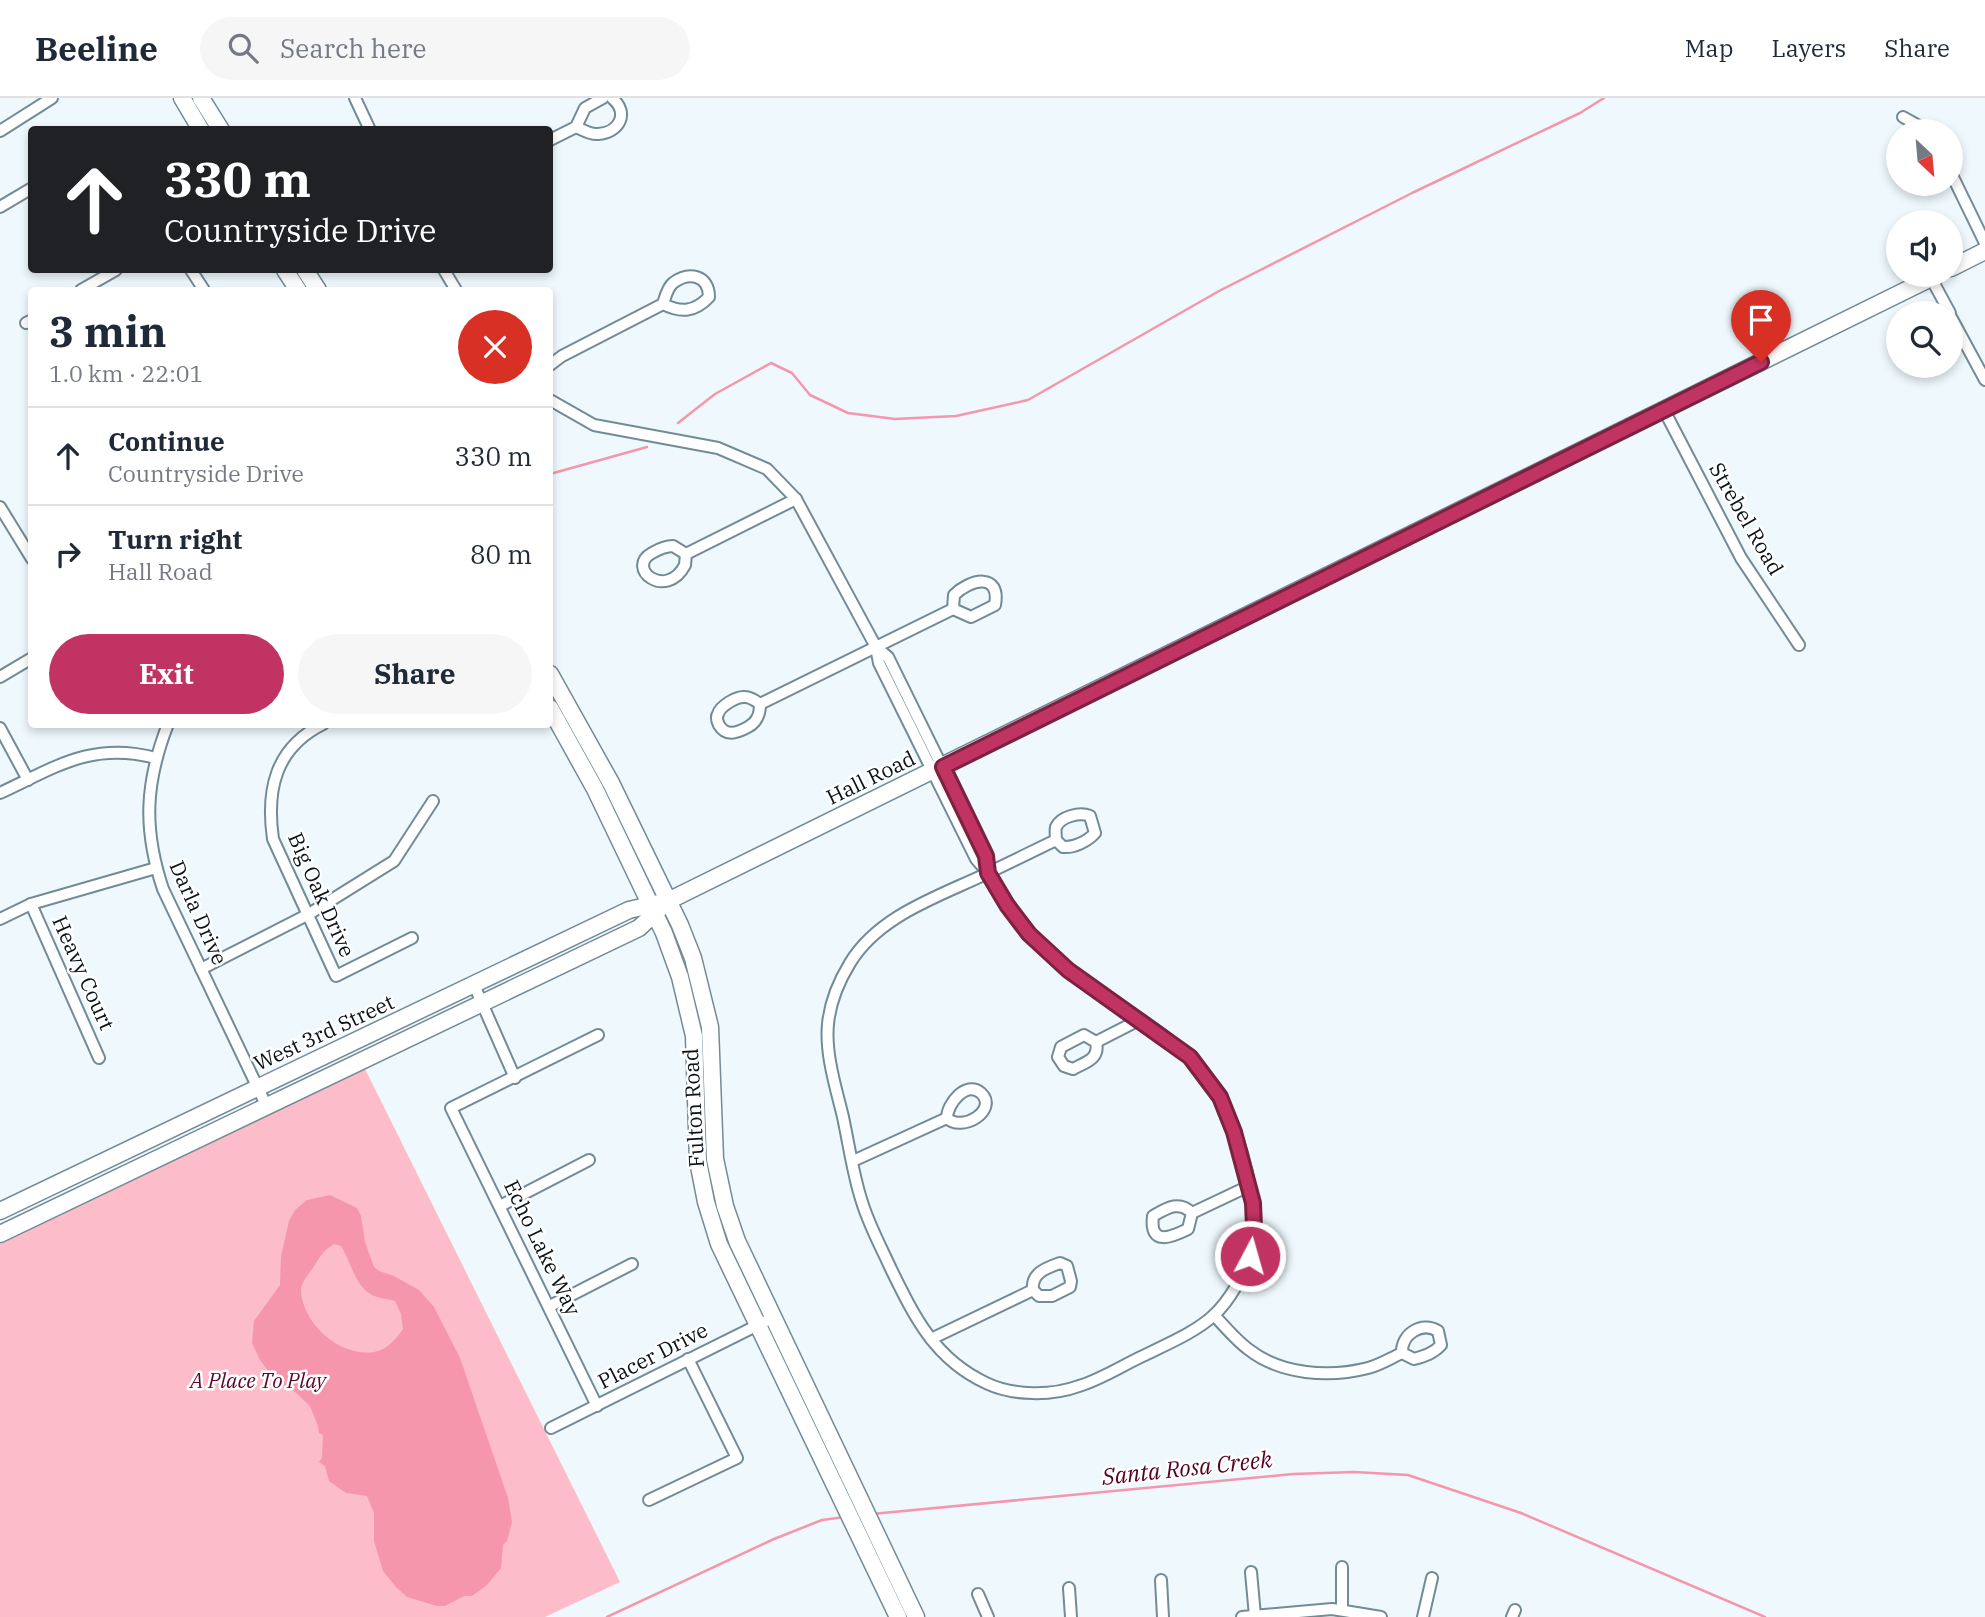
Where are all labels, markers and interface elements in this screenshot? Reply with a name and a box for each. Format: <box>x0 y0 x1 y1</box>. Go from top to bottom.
search box <box>200 17 690 80</box>
text: Beeline <box>35 27 158 70</box>
icon: search <box>224 29 262 67</box>
text: Search here <box>280 31 426 65</box>
text: Map <box>1685 32 1733 64</box>
text: Layers <box>1771 32 1846 64</box>
text: Share <box>1884 32 1950 64</box>
north arrow <box>1886 119 1964 196</box>
map controls <box>1886 119 1963 378</box>
text: 330 m <box>164 147 311 210</box>
icon: ahead <box>49 154 140 245</box>
text: Countryside Drive <box>164 209 437 251</box>
button: sound <box>1886 210 1963 287</box>
pin <box>1731 290 1791 362</box>
icon: arrive <box>1742 301 1780 339</box>
button: search <box>1886 301 1963 378</box>
text: 3 min <box>49 304 167 359</box>
button: close <box>458 310 532 384</box>
text: 1.0 km · 22:01 <box>49 358 203 388</box>
text: Continue <box>108 424 225 458</box>
icon: ahead <box>49 437 87 475</box>
text: 330 m <box>454 439 532 473</box>
street label: Strebel Road <box>1703 457 1791 580</box>
text: Countryside Drive <box>108 458 304 488</box>
text: Turn right <box>108 522 242 556</box>
icon: right <box>49 535 87 573</box>
text: 80 m <box>470 537 532 571</box>
text: Hall Road <box>108 556 213 586</box>
button: Exit <box>49 634 284 714</box>
button: Share <box>298 634 532 714</box>
street label: Hall Road <box>821 743 920 811</box>
street label: Big Oak Drive <box>282 828 362 961</box>
street label: Darla Drive <box>163 856 234 969</box>
street label: Heavy Court <box>46 911 122 1034</box>
street label: West 3rd Street <box>249 987 398 1077</box>
street label: Fulton Road <box>676 1047 710 1168</box>
street label: Echo Lake Way <box>498 1175 588 1321</box>
position arrow <box>1213 1219 1287 1293</box>
street label: Placer Drive <box>593 1315 712 1395</box>
park label: A Place To Play <box>188 1366 328 1394</box>
water label: Santa Rosa Creek <box>1099 1443 1274 1491</box>

